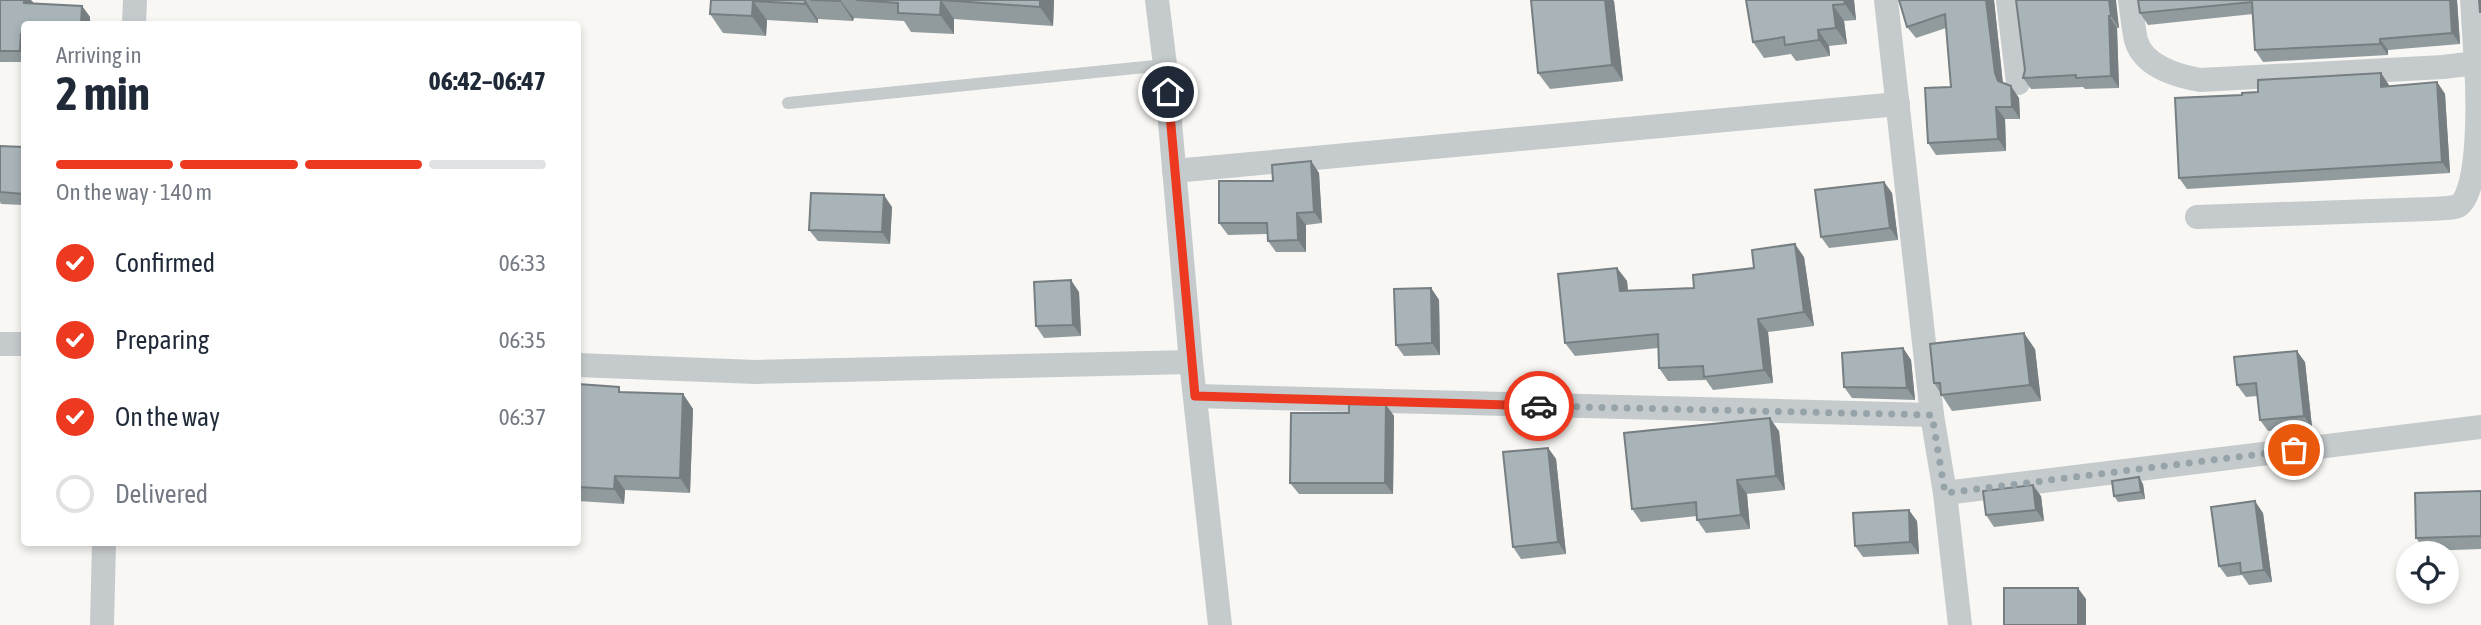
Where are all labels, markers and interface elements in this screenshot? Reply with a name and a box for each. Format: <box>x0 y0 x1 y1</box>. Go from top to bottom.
text: Arriving in <box>56 42 142 68</box>
pin <box>1138 62 1198 122</box>
text: 06:42–06:47 <box>429 66 546 96</box>
text: 2 min <box>56 67 150 120</box>
icon: home <box>1149 73 1187 111</box>
text: On the way · 140 m <box>56 179 212 205</box>
icon: check <box>56 244 94 282</box>
text: Confirmed <box>115 248 215 278</box>
text: 06:33 <box>499 250 546 276</box>
icon: check <box>56 321 94 359</box>
text: Preparing <box>115 325 209 355</box>
text: 06:35 <box>499 327 546 353</box>
courier <box>1504 371 1574 441</box>
icon: car <box>1520 387 1558 425</box>
icon: check <box>56 398 94 436</box>
text: On the way <box>115 402 220 432</box>
text: 06:37 <box>499 404 546 430</box>
pin <box>2264 420 2324 480</box>
icon: bag <box>2275 431 2313 469</box>
text: Delivered <box>115 479 208 509</box>
map controls <box>2396 541 2459 604</box>
button: locate <box>2396 541 2459 604</box>

